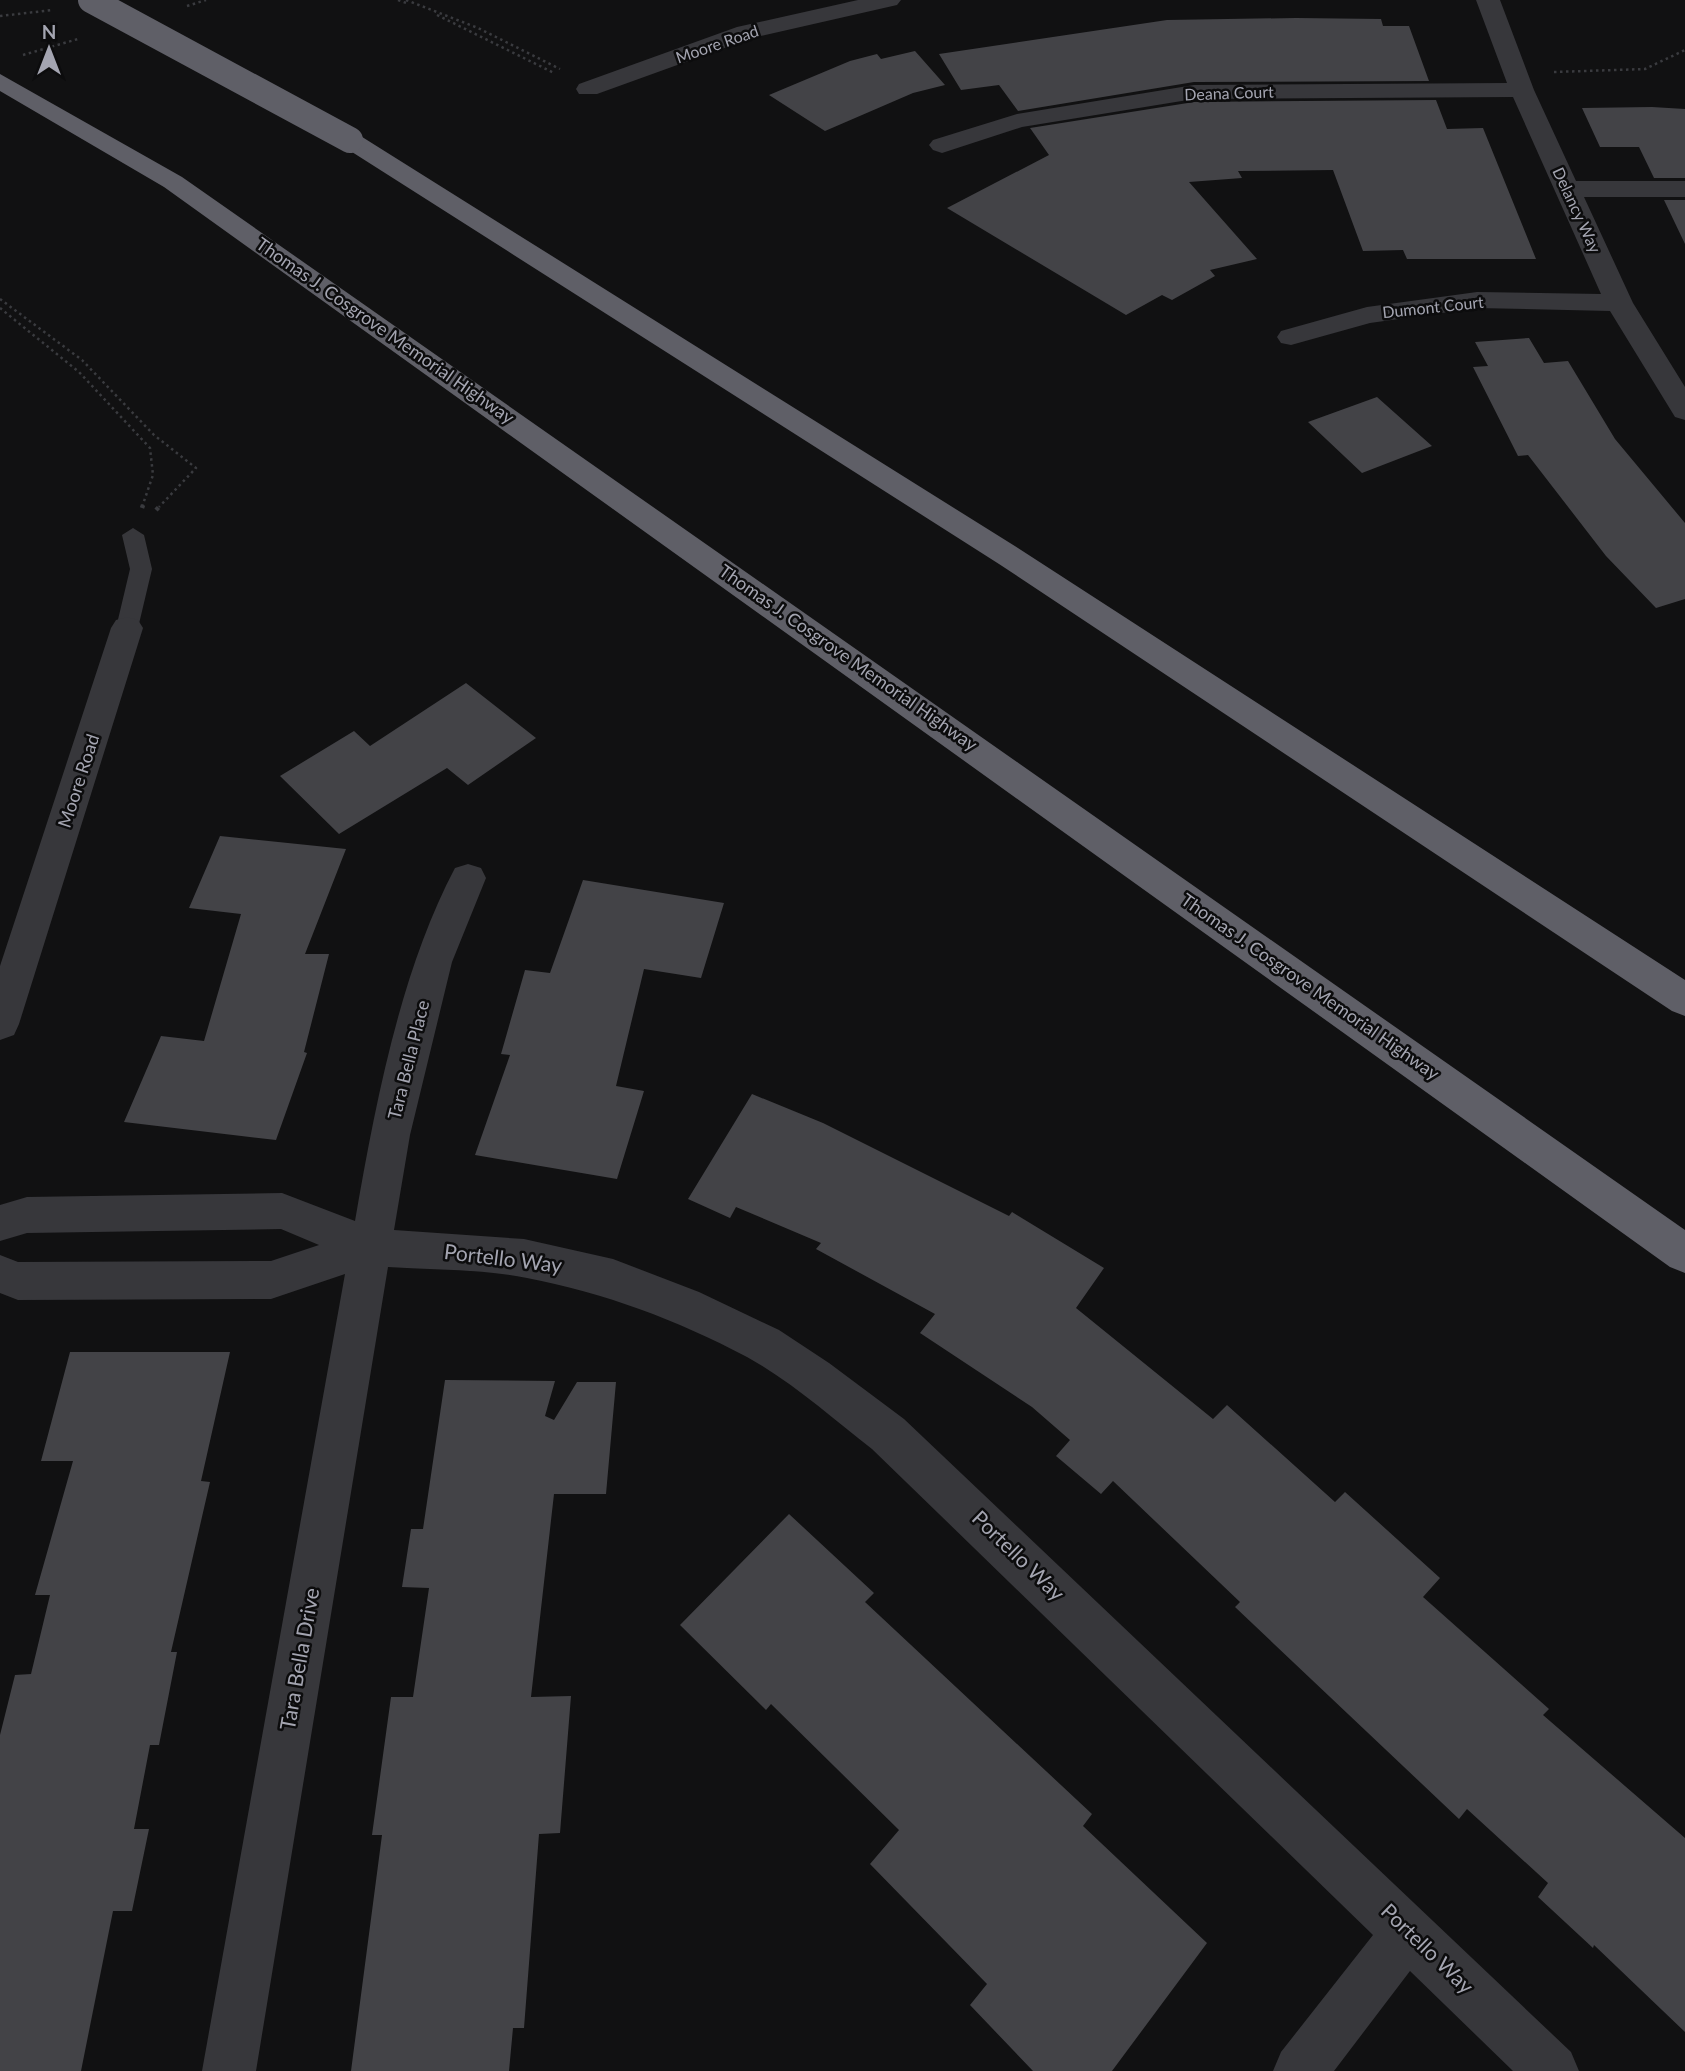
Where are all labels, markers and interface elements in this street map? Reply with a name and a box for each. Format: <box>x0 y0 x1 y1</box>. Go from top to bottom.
north arrow <box>14 14 84 84</box>
text: N <box>42 20 56 43</box>
street label: Moore Road <box>673 20 761 67</box>
street label: Deana Court <box>1184 81 1274 104</box>
street label: Delancy Way <box>1549 164 1606 256</box>
street label: Thomas J. Cosgrove Memorial Highway <box>252 232 519 429</box>
street label: Dumont Court <box>1381 292 1485 321</box>
street label: Thomas J. Cosgrove Memorial Highway <box>715 559 982 756</box>
street label: Moore Road <box>53 731 104 830</box>
street label: Thomas J. Cosgrove Memorial Highway <box>1177 888 1444 1085</box>
street label: Tara Bella Place <box>383 998 434 1122</box>
street label: Portello Way <box>443 1238 564 1277</box>
street label: Portello Way <box>968 1505 1071 1605</box>
street label: Tara Bella Drive <box>274 1586 323 1732</box>
street label: Portello Way <box>1377 1898 1480 1998</box>

